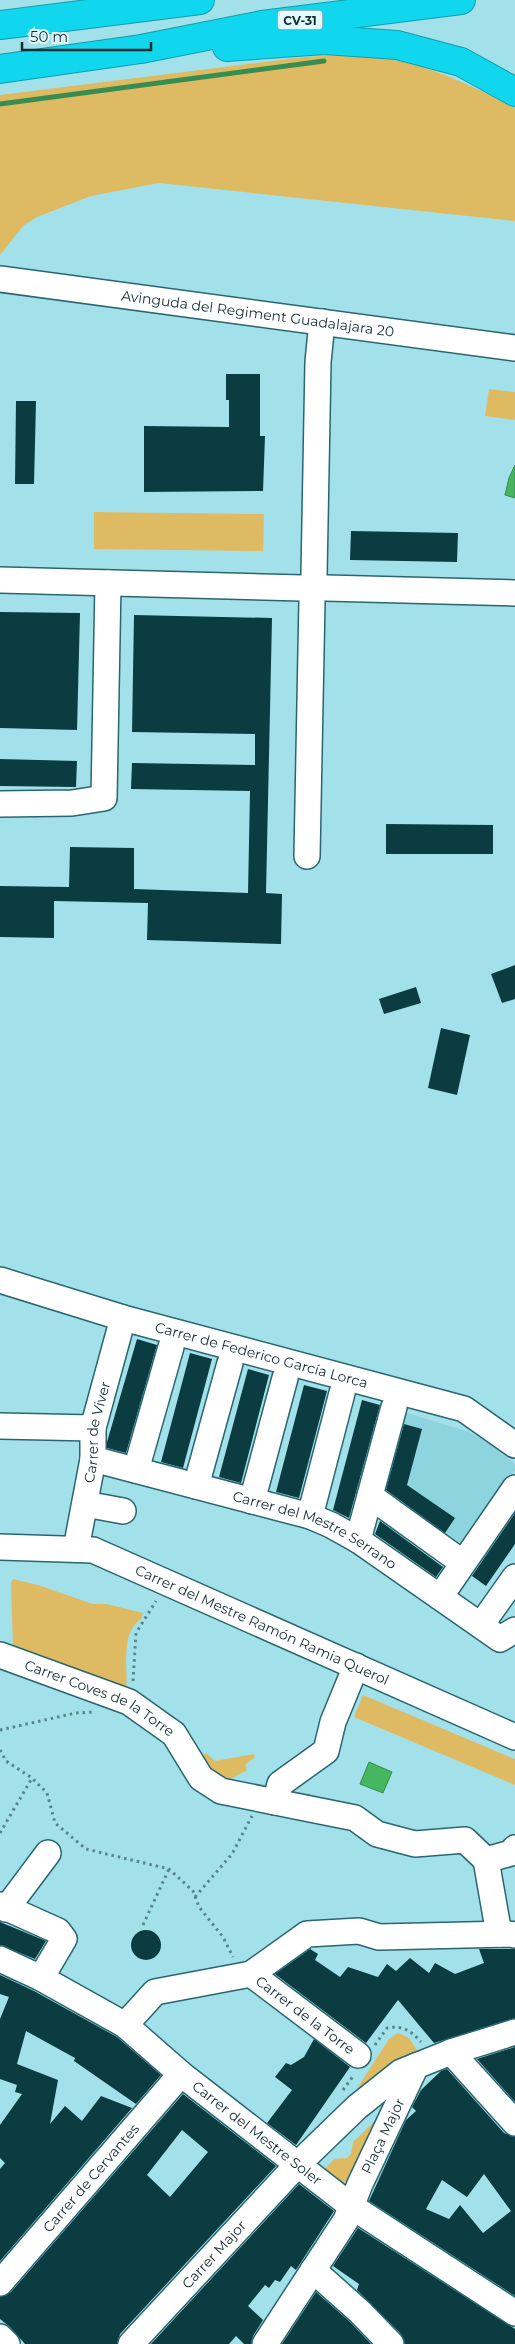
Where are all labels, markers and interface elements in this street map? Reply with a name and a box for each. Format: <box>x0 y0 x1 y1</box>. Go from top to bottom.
road number: CV-31 <box>278 10 322 30</box>
scale bar <box>22 20 151 52</box>
text: 50 m <box>30 27 68 46</box>
street label: Avinguda del Regiment Guadalajara 20 <box>120 286 395 341</box>
street label: Carrer de Federico García Lorca <box>153 1318 370 1392</box>
street label: Carrer de Viver <box>80 1379 114 1484</box>
street label: Carrer del Mestre Serrano <box>231 1487 400 1573</box>
street label: Carrer del Mestre Ramón Ramia Querol <box>132 1561 392 1689</box>
street label: Carrer Coves de la Torre <box>22 1656 178 1741</box>
street label: Carrer de la Torre <box>252 1972 358 2058</box>
street label: Carrer del Mestre Soler <box>188 2077 326 2189</box>
street label: Plaça Major <box>357 2095 409 2177</box>
street label: Carrer de Cervantes <box>39 2120 143 2236</box>
street label: Carrer Major <box>178 2216 250 2292</box>

